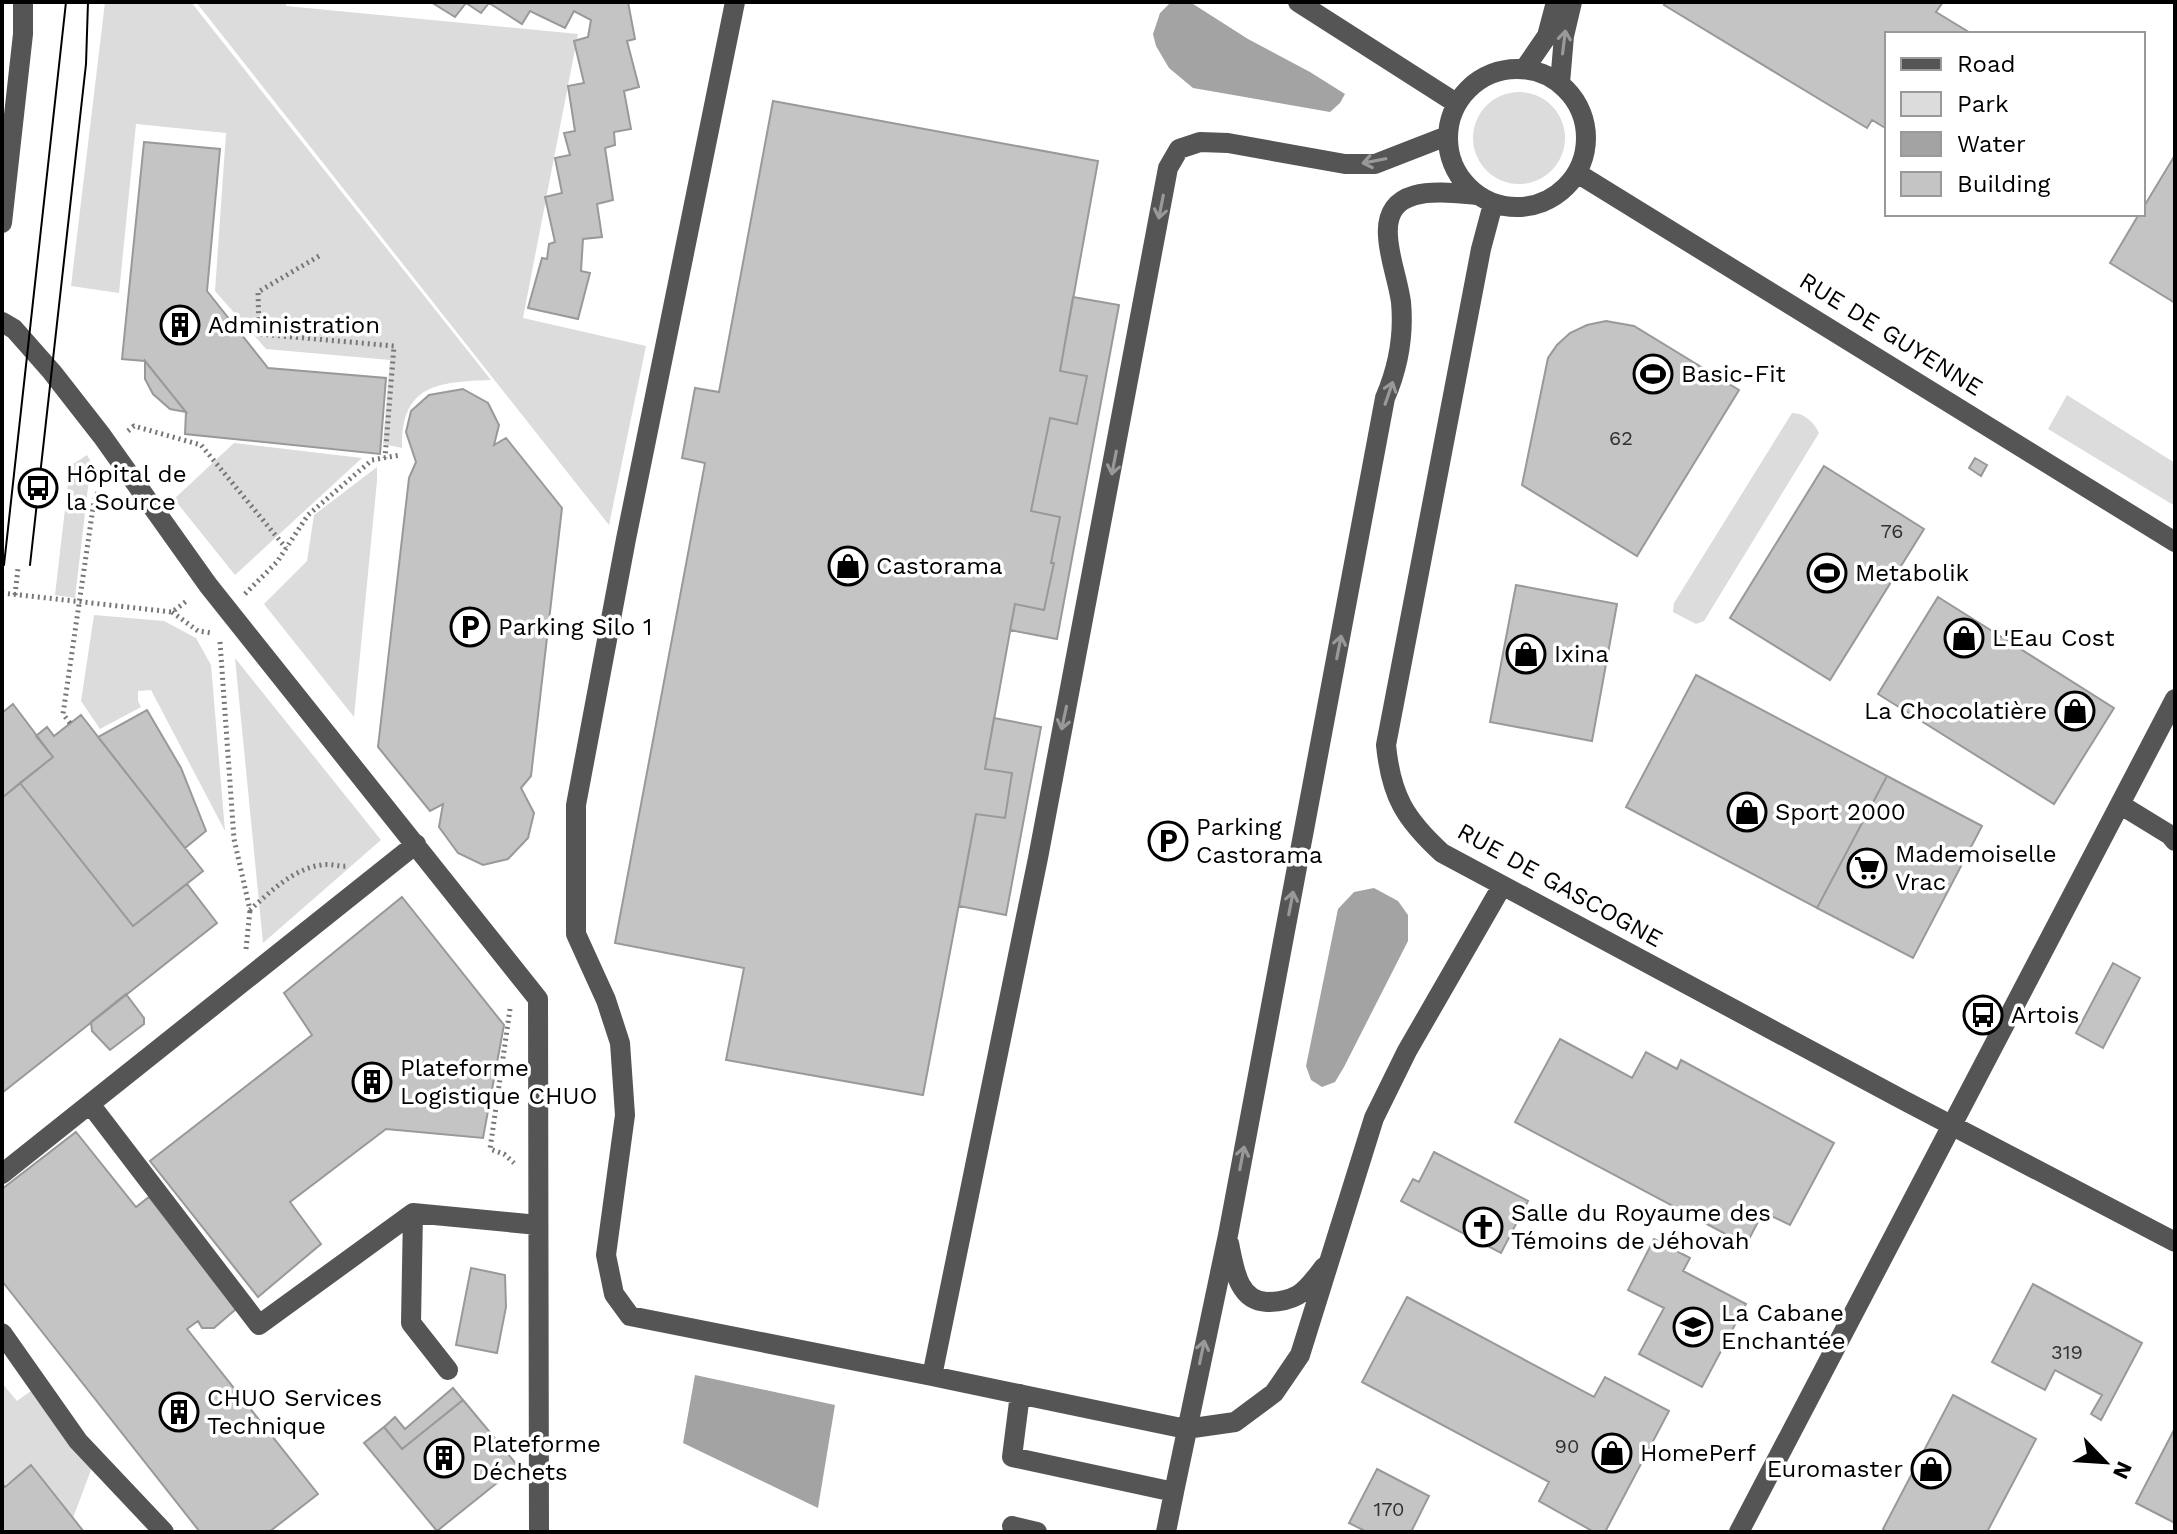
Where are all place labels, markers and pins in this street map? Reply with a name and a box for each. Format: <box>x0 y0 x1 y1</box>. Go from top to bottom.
building icon: Administration <box>159 304 201 346</box>
place label: Administration <box>208 311 380 339</box>
sports icon: Basic-Fit <box>1632 353 1674 395</box>
place label: Basic-Fit <box>1681 360 1786 388</box>
place label: Hôpital de la Source <box>66 460 186 516</box>
bus stop icon: Hôpital de la Source <box>17 467 59 509</box>
shop icon: Castorama <box>827 545 869 587</box>
place label: Castorama <box>876 552 1003 580</box>
sports icon: Metabolik <box>1806 552 1848 594</box>
place label: Metabolik <box>1855 559 1970 587</box>
parking icon: Parking Silo 1 <box>449 606 491 648</box>
place label: Parking Silo 1 <box>498 613 652 641</box>
shop icon: L'Eau Cost <box>1943 617 1985 659</box>
place label: L'Eau Cost <box>1992 624 2115 652</box>
shop icon: Ixina <box>1505 633 1547 675</box>
place label: Ixina <box>1554 640 1609 668</box>
shop icon: La Chocolatière <box>2054 690 2096 732</box>
place label: La Chocolatière <box>1864 697 2047 725</box>
shop icon: Sport 2000 <box>1726 791 1768 833</box>
place label: Sport 2000 <box>1775 798 1906 826</box>
place label: Parking Castorama <box>1196 813 1323 869</box>
parking icon: Parking Castorama <box>1147 820 1189 862</box>
place label: Mademoiselle Vrac <box>1895 840 2057 896</box>
supermarket icon: Mademoiselle Vrac <box>1846 847 1888 889</box>
bus stop icon: Artois <box>1962 994 2004 1036</box>
place label: Artois <box>2011 1001 2079 1029</box>
place label: Plateforme Logistique CHUO <box>400 1054 598 1110</box>
building icon: Plateforme Logistique CHUO <box>351 1061 393 1103</box>
place label: Salle du Royaume des Témoins de Jéhovah <box>1511 1199 1771 1255</box>
church icon: Salle du Royaume des Témoins de Jéhovah <box>1462 1206 1504 1248</box>
place label: La Cabane Enchantée <box>1721 1299 1846 1355</box>
school or university icon: La Cabane Enchantée <box>1672 1306 1714 1348</box>
place label: CHUO Services Technique <box>207 1384 382 1440</box>
building icon: CHUO Services Technique <box>158 1391 200 1433</box>
place label: Plateforme Déchets <box>472 1430 601 1486</box>
shop icon: HomePerf <box>1591 1432 1633 1474</box>
building icon: Plateforme Déchets <box>423 1437 465 1479</box>
place label: HomePerf <box>1640 1439 1756 1467</box>
shop icon: Euromaster <box>1910 1448 1952 1490</box>
place label: Euromaster <box>1767 1455 1903 1483</box>

